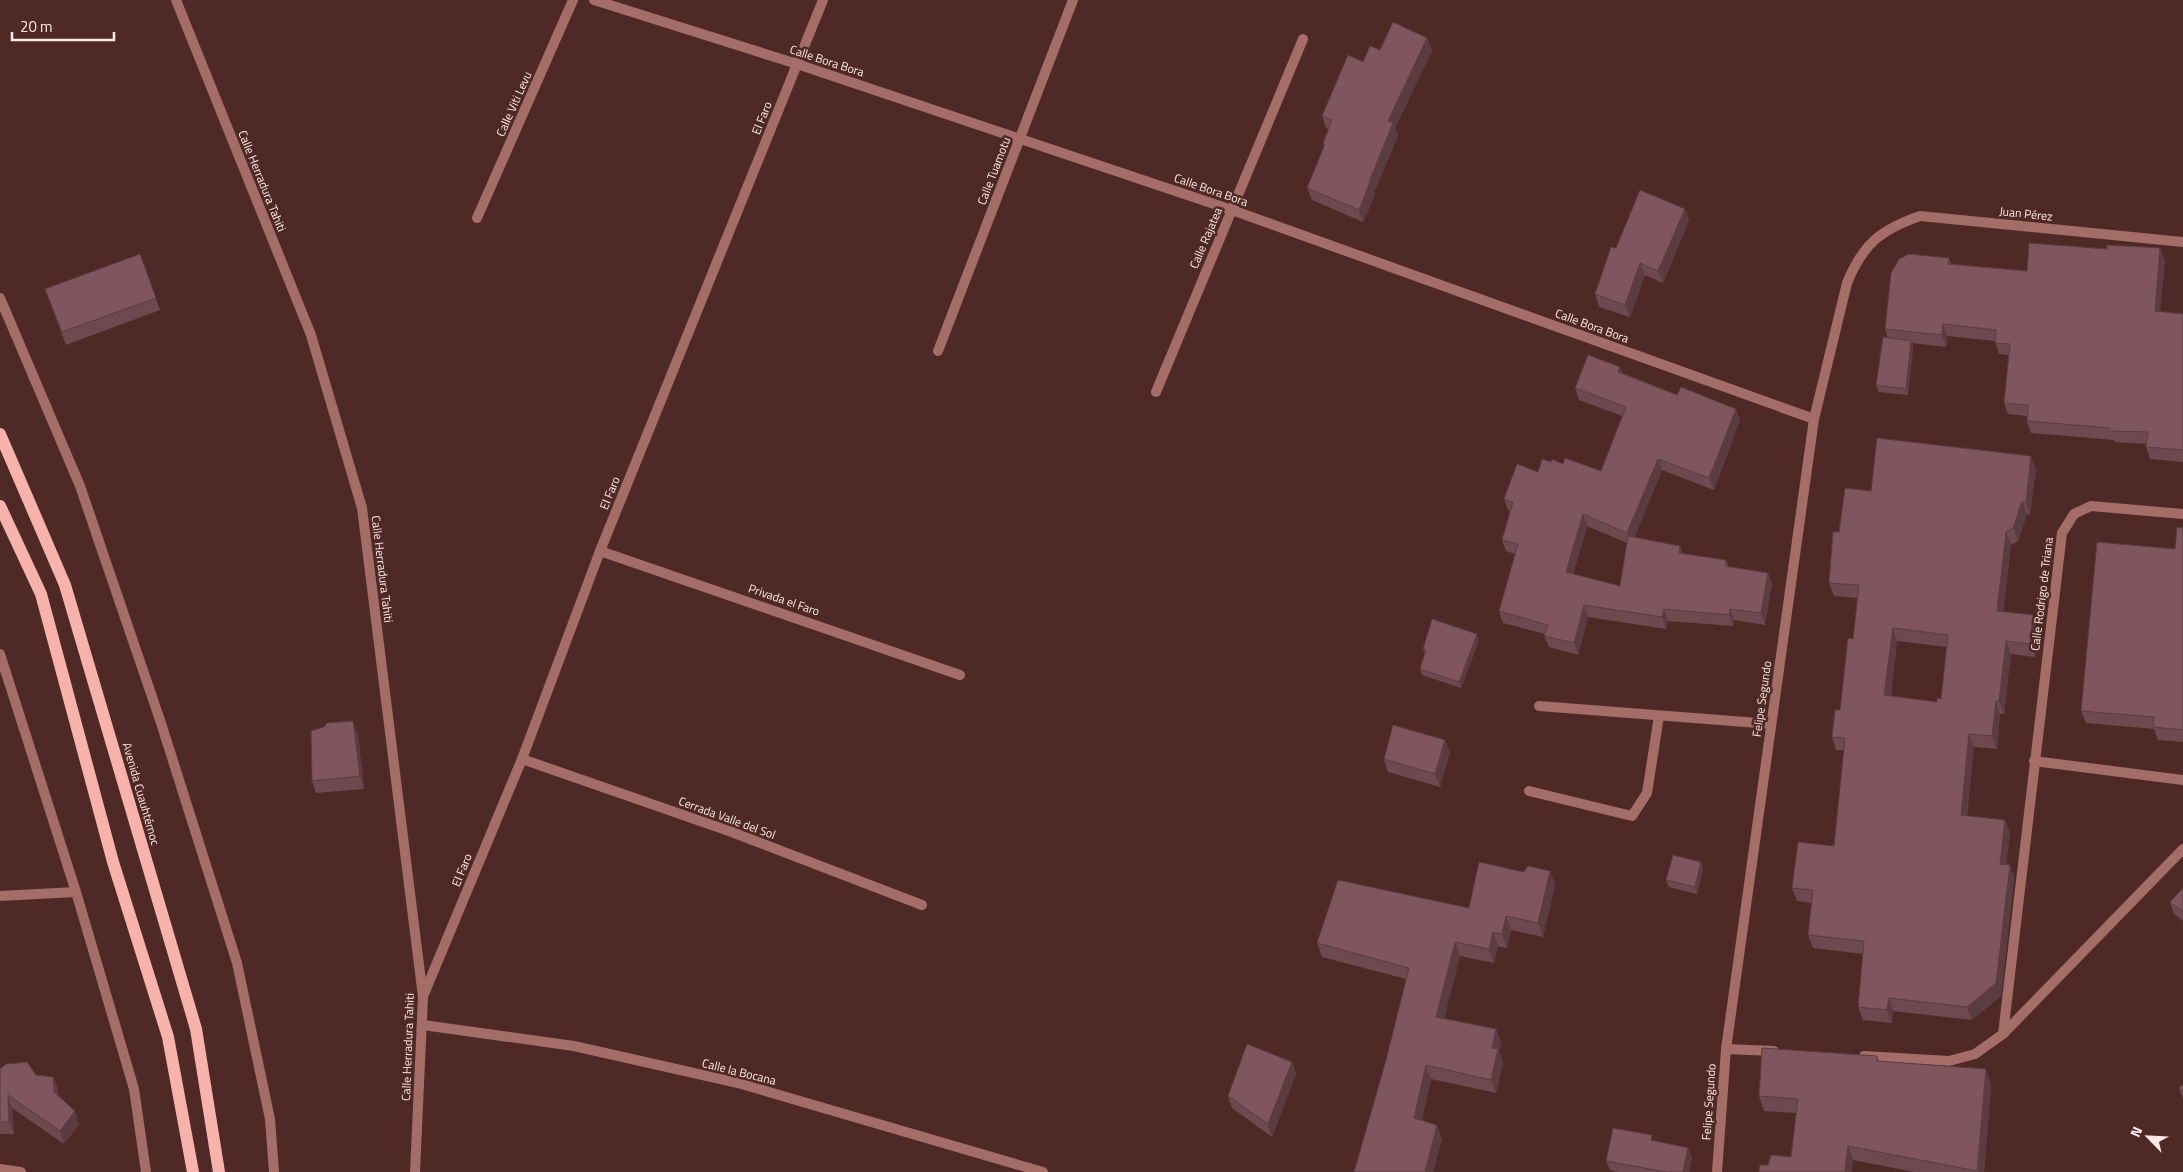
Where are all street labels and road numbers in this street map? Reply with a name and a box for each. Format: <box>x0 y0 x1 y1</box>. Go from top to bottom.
street label: Calle Bora Bora <box>787 40 867 81</box>
street label: Calle Viti Levu <box>491 68 536 139</box>
street label: El Faro <box>746 98 777 137</box>
street label: Calle Herradura Tahiti <box>233 127 291 234</box>
street label: Calle Tuamotu <box>972 134 1015 208</box>
street label: Calle Bora Bora <box>1172 168 1251 211</box>
street label: Juan Pérez <box>1998 201 2054 226</box>
street label: Calle Rajatea <box>1184 204 1227 271</box>
street label: Calle Bora Bora <box>1553 303 1632 348</box>
street label: El Faro <box>594 473 625 512</box>
street label: Calle Herradura Tahiti <box>366 514 399 624</box>
street label: Calle Rodrigo de Triana <box>2025 536 2058 652</box>
street label: Privada el Faro <box>746 578 822 621</box>
street label: Felipe Segundo <box>1747 660 1776 738</box>
street label: Avenida Cuauhtémoc <box>118 740 165 848</box>
street label: Cerrada Valle del Sol <box>676 791 778 844</box>
street label: El Faro <box>446 850 477 889</box>
street label: Calle Herradura Tahiti <box>396 993 419 1101</box>
street label: Calle la Bocana <box>700 1053 778 1090</box>
street label: Felipe Segundo <box>1696 1063 1721 1141</box>

